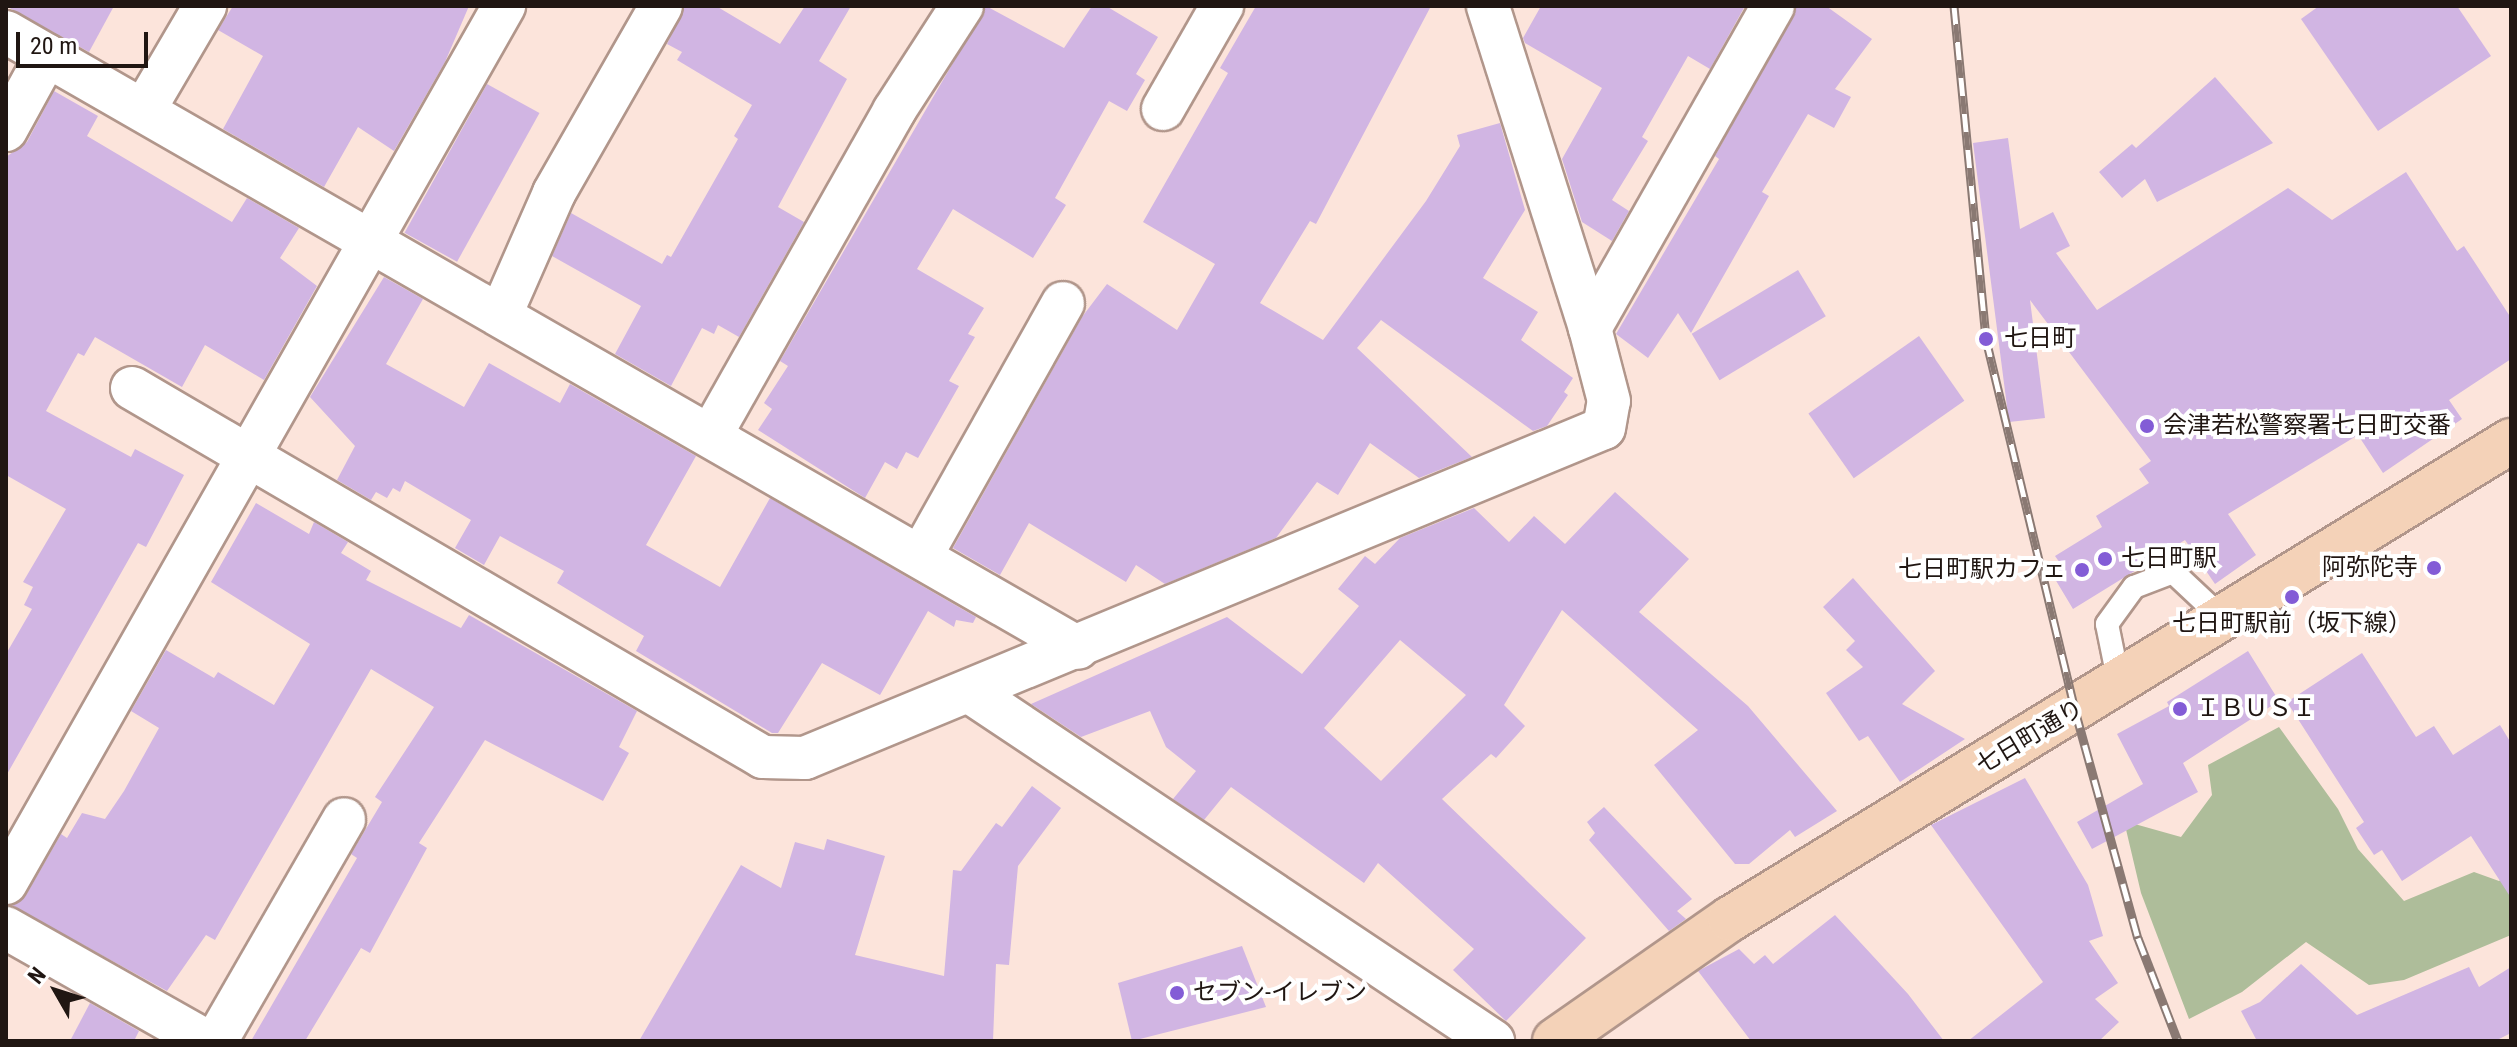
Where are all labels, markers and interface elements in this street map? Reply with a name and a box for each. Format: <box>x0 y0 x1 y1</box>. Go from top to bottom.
scale bar <box>20 16 152 66</box>
text: 20 m <box>30 32 77 60</box>
place label: 七日町 <box>2004 325 2076 353</box>
marker: 七日町 <box>1975 328 1997 350</box>
place label: 会津若松警察署七日町交番 <box>2163 412 2451 440</box>
marker: 会津若松警察署七日町交番 <box>2138 417 2156 435</box>
place label: 七日町駅 <box>2121 545 2217 573</box>
marker: 七日町駅 <box>2096 550 2114 568</box>
place label: 阿弥陀寺 <box>2322 554 2418 582</box>
place label: 七日町駅カフェ <box>1898 556 2066 584</box>
marker: 阿弥陀寺 <box>2425 559 2443 577</box>
marker: 七日町駅カフェ <box>2073 561 2091 579</box>
marker: 七日町駅前（坂下線） <box>2283 588 2301 606</box>
place label: 七日町駅前（坂下線） <box>2172 610 2412 638</box>
street label: 七日町通り <box>1971 694 2089 780</box>
place label: ＩＢＵＳＩ <box>2196 695 2316 723</box>
marker: ＩＢＵＳＩ <box>2171 700 2189 718</box>
north arrow <box>16 951 96 1031</box>
text: N <box>23 962 51 989</box>
place label: セブン-イレブン <box>1193 979 1367 1007</box>
marker: セブン-イレブン <box>1168 984 1186 1002</box>

